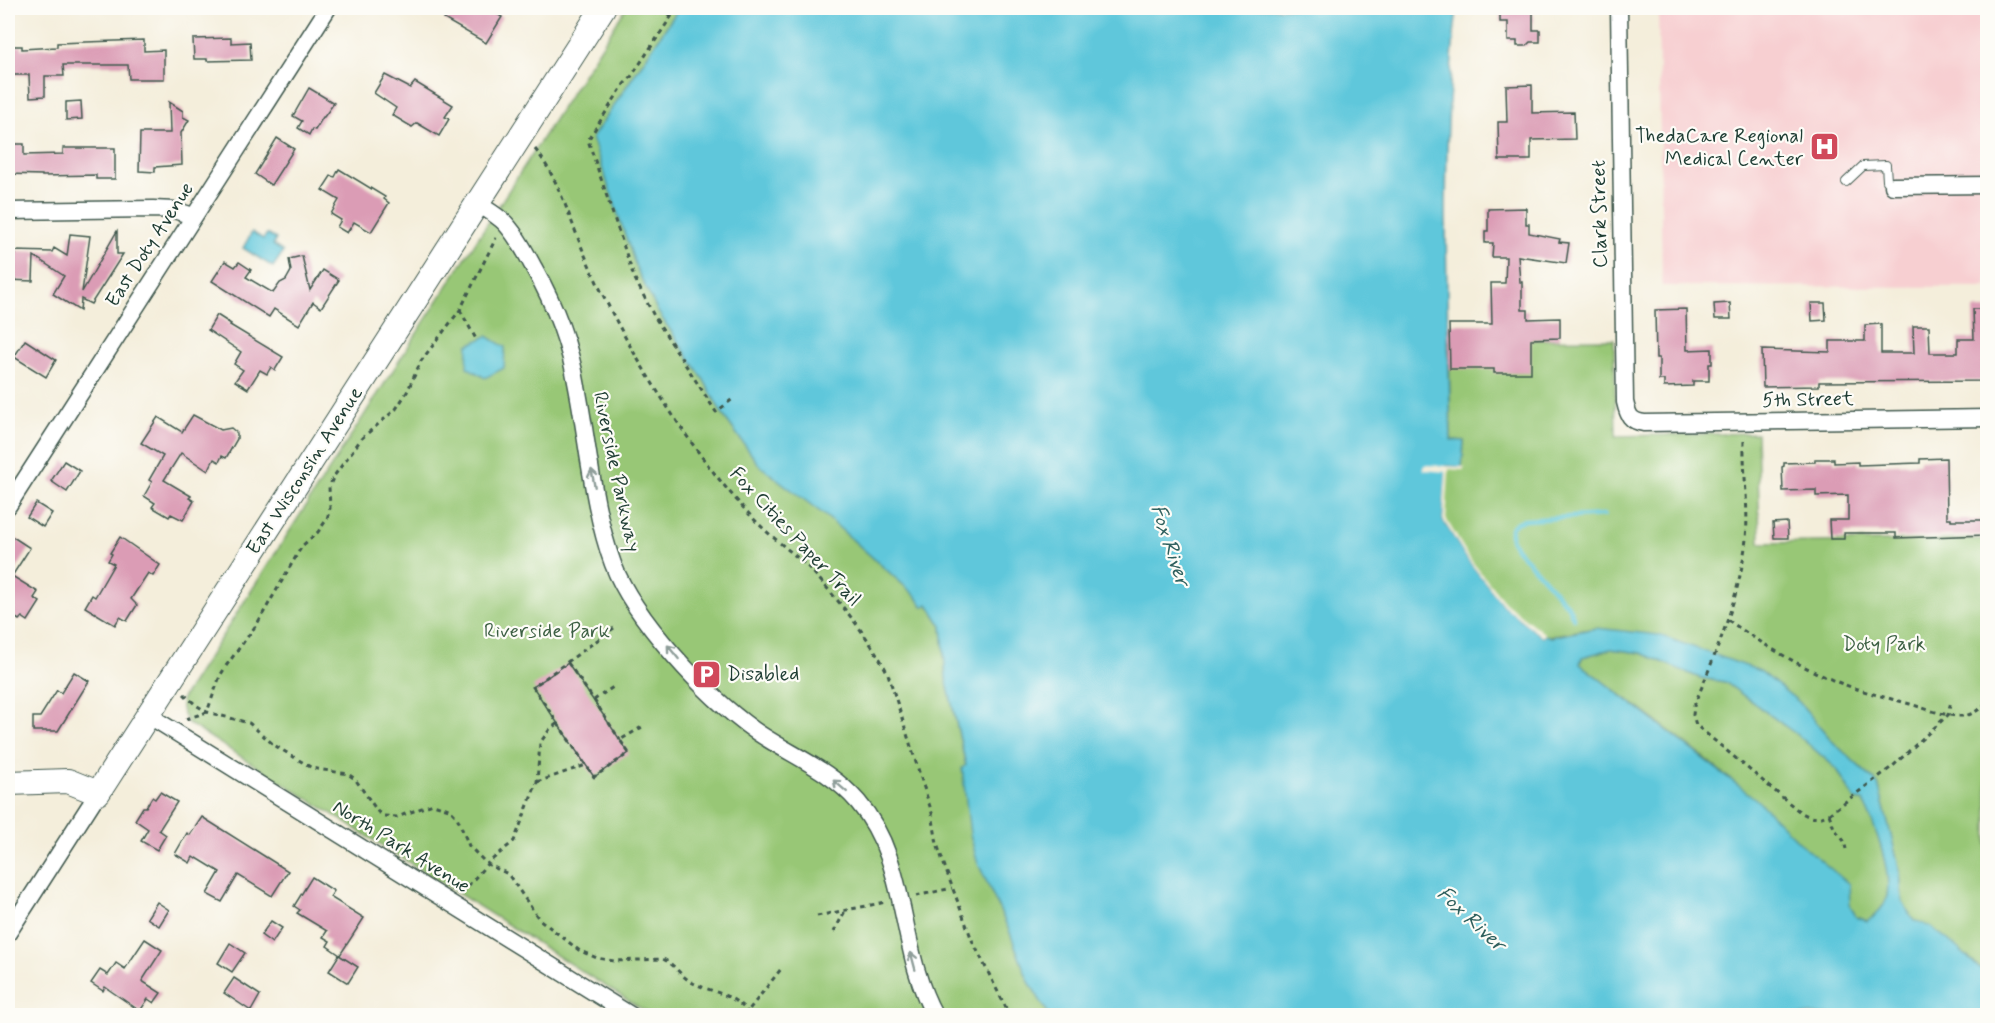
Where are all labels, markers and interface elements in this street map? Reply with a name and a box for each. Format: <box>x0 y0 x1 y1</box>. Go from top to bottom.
place label: ThedaCare Regional Medical Center <box>1635 123 1804 173</box>
hospital icon: ThedaCare Regional Medical Center <box>1808 131 1840 163</box>
street label: Clark Street <box>1586 160 1614 268</box>
street label: East Doty Avenue <box>99 177 201 313</box>
street label: East Wisconsin Avenue <box>240 381 370 560</box>
street label: 5th Street <box>1762 386 1854 414</box>
street label: Riverside Parkway <box>586 389 646 555</box>
street label: Fox Cities Paper Trail <box>723 461 867 613</box>
one-way arrow <box>587 469 598 488</box>
water label: Fox River <box>1144 501 1197 592</box>
park label: Riverside Park <box>484 618 610 645</box>
park label: Doty Park <box>1843 631 1925 658</box>
one-way arrow <box>666 644 679 660</box>
parking icon: Disabled <box>690 658 722 690</box>
place label: Disabled <box>727 661 799 688</box>
one-way arrow <box>832 779 848 792</box>
street label: North Park Avenue <box>327 794 475 900</box>
water label: Fox River <box>1431 880 1514 960</box>
one-way arrow <box>907 952 919 971</box>

